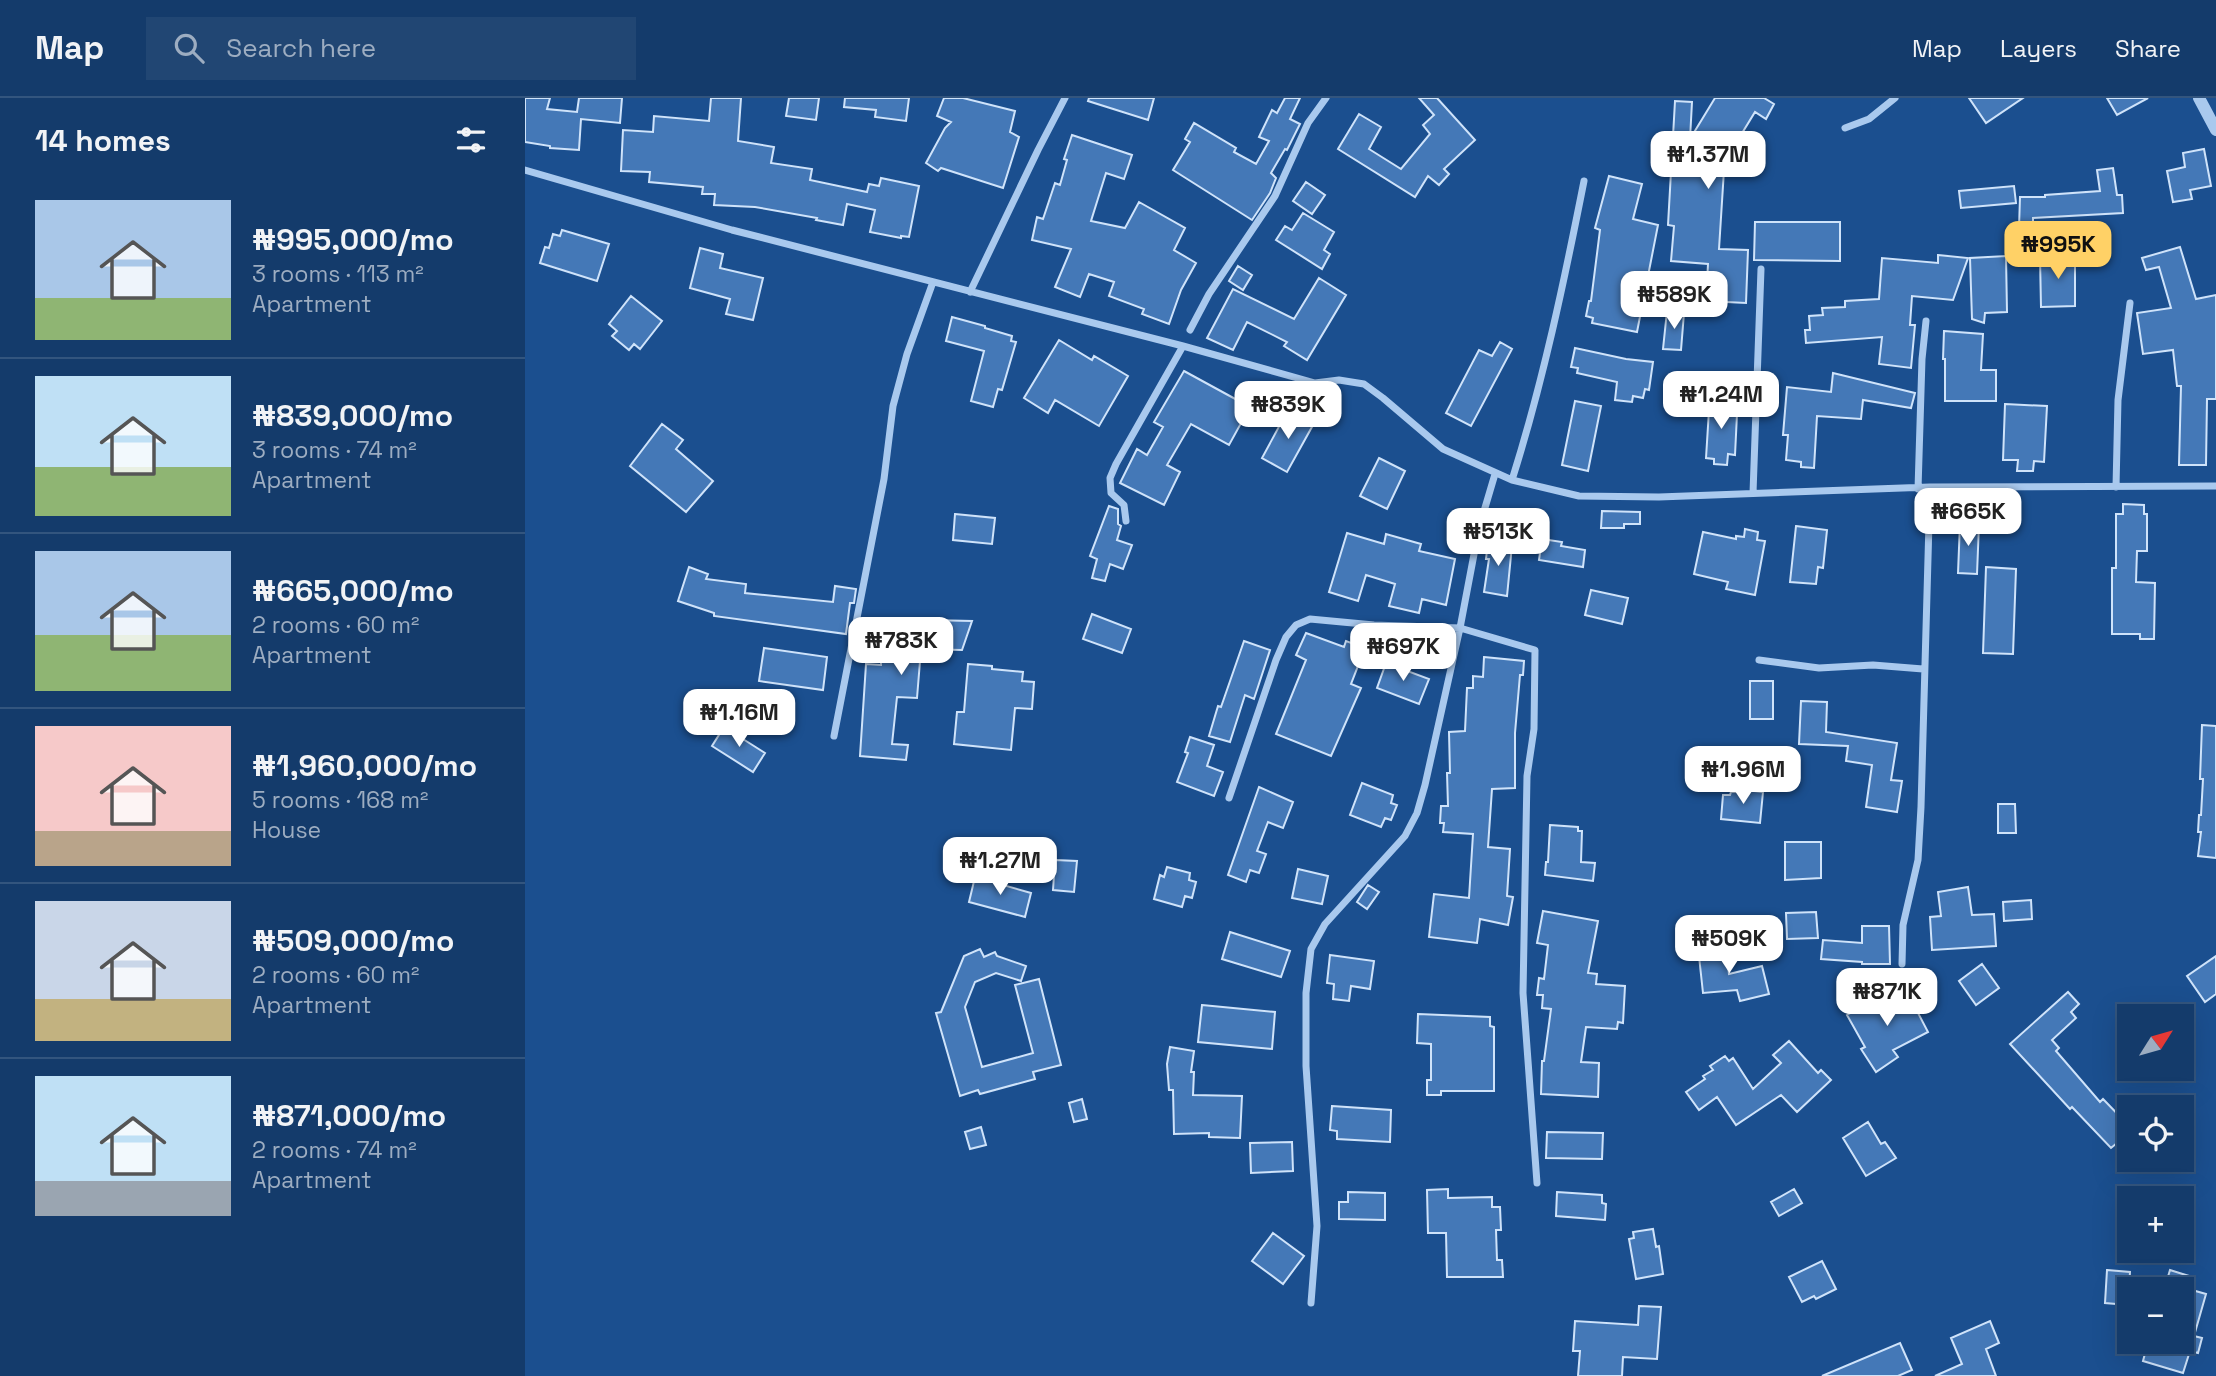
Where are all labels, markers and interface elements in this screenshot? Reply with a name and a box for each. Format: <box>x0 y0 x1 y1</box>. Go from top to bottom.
search box <box>146 17 636 80</box>
text: Map <box>35 27 104 69</box>
icon: search <box>170 29 208 67</box>
text: Search here <box>226 31 376 65</box>
text: Map <box>1912 33 1962 64</box>
text: Layers <box>2000 33 2077 64</box>
text: Share <box>2115 33 2181 64</box>
text: 14 homes <box>35 121 171 160</box>
icon: filters <box>452 121 490 159</box>
pin: ₦1.37M <box>1651 132 1765 191</box>
text: ₦1.37M <box>1667 139 1749 169</box>
text: ₦995,000/mo <box>252 220 454 259</box>
pin: ₦995K <box>2009 222 2107 281</box>
icon: home <box>91 228 175 312</box>
text: ₦995K <box>2020 229 2096 259</box>
text: 3 rooms · 113 m² <box>252 259 424 289</box>
pin: ₦589K <box>1625 272 1723 331</box>
text: ₦589K <box>1637 279 1711 309</box>
text: Apartment <box>252 289 372 319</box>
pin: ₦1.24M <box>1664 372 1778 431</box>
text: ₦1.24M <box>1679 379 1763 409</box>
pin: ₦839K <box>1239 382 1337 441</box>
text: ₦839K <box>1251 389 1325 419</box>
text: ₦839,000/mo <box>252 396 453 435</box>
icon: home <box>91 404 175 488</box>
text: 3 rooms · 74 m² <box>252 435 417 465</box>
text: Apartment <box>252 465 372 495</box>
pin: ₦665K <box>1919 489 2017 548</box>
text: ₦665K <box>1930 496 2006 526</box>
pin: ₦513K <box>1449 508 1547 568</box>
text: ₦513K <box>1463 516 1533 546</box>
text: ₦665,000/mo <box>252 571 454 610</box>
icon: home <box>91 579 175 663</box>
text: 2 rooms · 60 m² <box>252 610 419 640</box>
pin: ₦783K <box>852 618 950 677</box>
pin: ₦697K <box>1354 624 1452 683</box>
text: ₦783K <box>864 625 938 655</box>
text: ₦697K <box>1366 631 1440 661</box>
text: Apartment <box>252 640 372 670</box>
pin: ₦1.16M <box>682 690 796 749</box>
text: ₦1.16M <box>699 697 779 727</box>
text: ₦1,960,000/mo <box>252 746 477 785</box>
pin: ₦1.96M <box>1686 746 1800 806</box>
icon: home <box>91 754 175 838</box>
text: ₦1.96M <box>1701 754 1785 784</box>
text: 5 rooms · 168 m² <box>252 785 429 815</box>
text: House <box>252 815 321 845</box>
pin: ₦1.27M <box>943 838 1057 897</box>
text: ₦1.27M <box>959 845 1041 875</box>
pin: ₦509K <box>1680 916 1778 975</box>
text: ₦509,000/mo <box>252 921 454 960</box>
text: ₦509K <box>1691 923 1767 953</box>
icon: home <box>91 929 175 1013</box>
text: 2 rooms · 60 m² <box>252 960 419 990</box>
pin: ₦871K <box>1838 968 1936 1028</box>
text: ₦871K <box>1852 976 1922 1006</box>
text: Apartment <box>252 990 372 1020</box>
north arrow <box>2117 1004 2195 1082</box>
map controls <box>2117 1004 2194 1354</box>
button: locate <box>2117 1095 2194 1172</box>
text: ₦871,000/mo <box>252 1096 446 1135</box>
icon: home <box>91 1104 175 1188</box>
text: 2 rooms · 74 m² <box>252 1135 417 1165</box>
text: Apartment <box>252 1165 372 1195</box>
button: + <box>2117 1186 2194 1263</box>
button: − <box>2117 1277 2194 1354</box>

